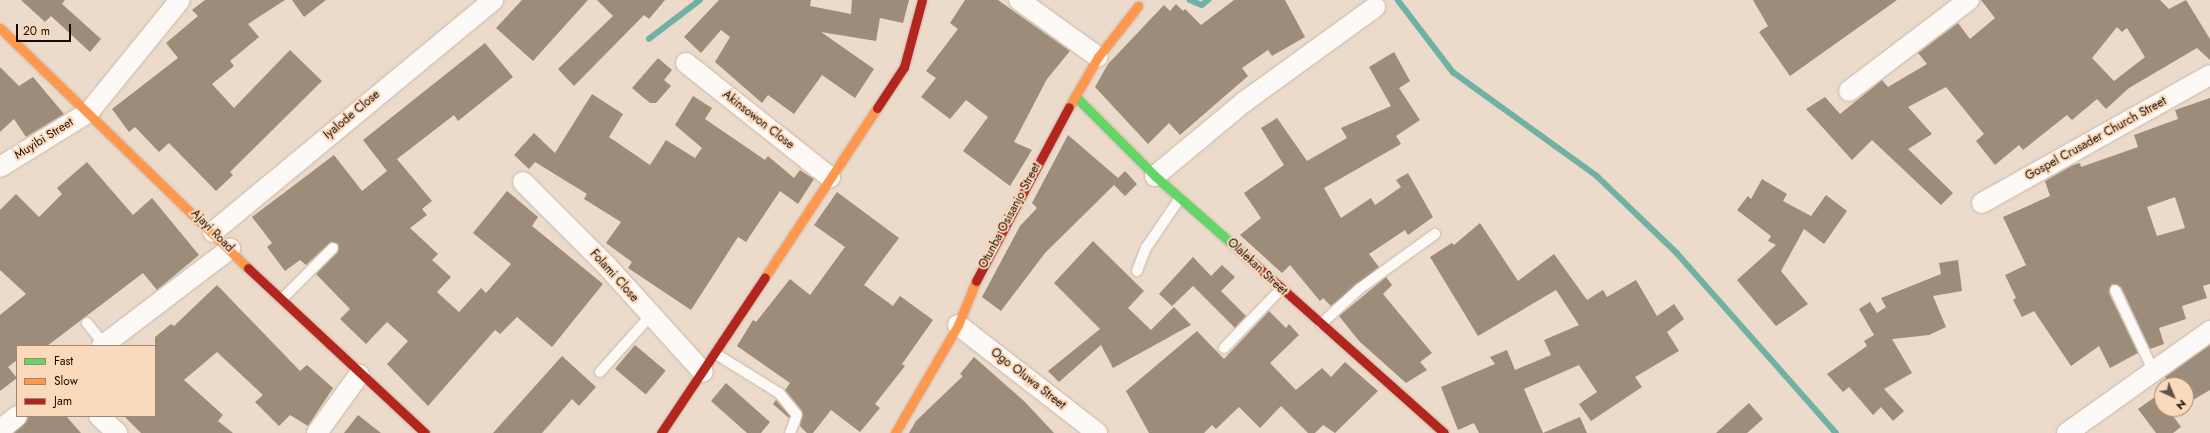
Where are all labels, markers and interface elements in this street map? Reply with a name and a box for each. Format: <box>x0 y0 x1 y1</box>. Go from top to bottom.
scale bar <box>18 16 73 42</box>
text: 20 m <box>23 22 50 40</box>
street label: Iyalode Close <box>321 87 383 143</box>
street label: Akinsowon Close <box>719 88 797 152</box>
street label: Gospel Crusader Church Street <box>2023 94 2169 184</box>
street label: Muyibi Street <box>12 115 76 163</box>
street label: Otunba Osisanjo Street <box>976 161 1044 271</box>
street label: Ajayi Road <box>188 207 236 255</box>
street label: Olalekan Street <box>1224 236 1290 298</box>
street label: Folami Close <box>587 247 641 305</box>
legend <box>16 345 156 417</box>
street label: Ogo Oluwa Street <box>988 345 1068 413</box>
text: Fast <box>54 352 73 370</box>
text: Slow <box>54 372 78 390</box>
north arrow <box>2154 377 2194 417</box>
text: Jam <box>54 392 72 410</box>
text: N <box>2173 396 2190 414</box>

